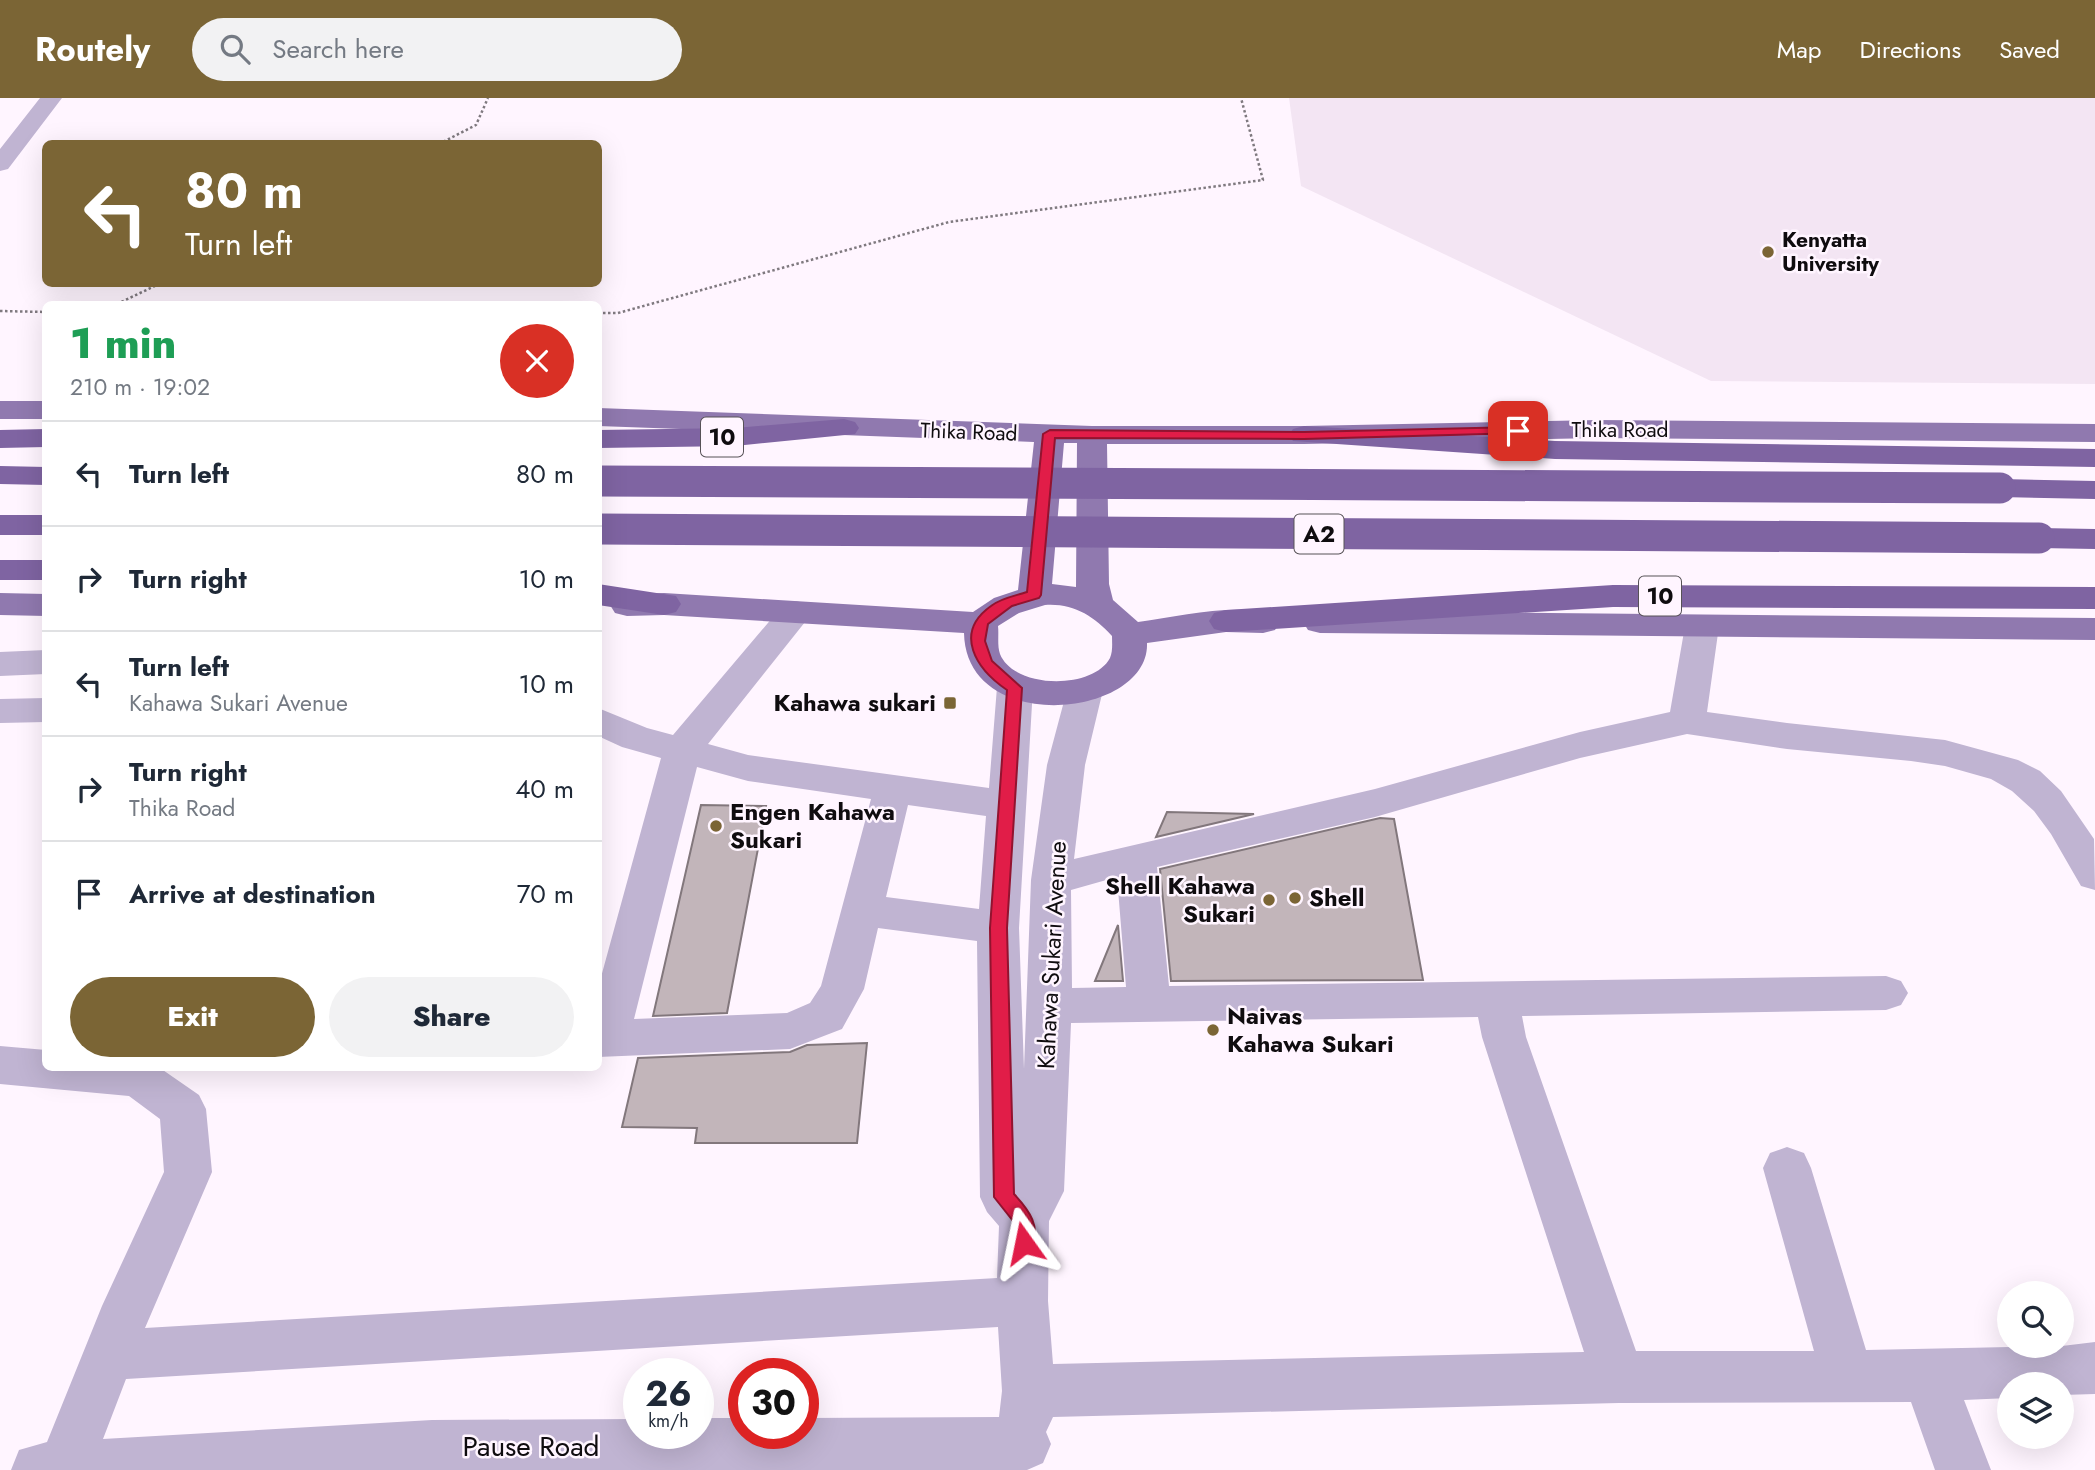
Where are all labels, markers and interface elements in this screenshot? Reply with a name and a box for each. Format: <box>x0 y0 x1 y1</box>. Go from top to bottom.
search box <box>192 18 682 81</box>
text: Routely <box>35 26 150 73</box>
icon: search <box>216 30 254 68</box>
text: Search here <box>272 30 404 68</box>
text: Map <box>1777 32 1822 67</box>
text: Directions <box>1860 32 1961 67</box>
text: Saved <box>1999 32 2060 67</box>
text: 80 m <box>185 156 303 226</box>
icon: left <box>70 168 161 259</box>
text: Turn left <box>185 221 292 267</box>
place label: Kenyatta University <box>1782 225 1880 279</box>
marker: Kenyatta University <box>1760 244 1776 260</box>
text: 1 min <box>70 313 176 374</box>
button: close <box>500 324 574 398</box>
text: 210 m · 19:02 <box>70 370 210 404</box>
pin <box>1488 401 1548 461</box>
icon: arrive <box>1499 412 1537 450</box>
street label: Thika Road <box>920 415 1018 449</box>
street label: Thika Road <box>1571 415 1669 445</box>
road number: 10 <box>701 418 743 456</box>
icon: left <box>70 455 108 493</box>
text: Turn left <box>129 455 229 493</box>
text: 80 m <box>516 455 574 493</box>
road number: A2 <box>1294 514 1344 554</box>
icon: right <box>70 560 108 598</box>
text: Turn right <box>129 560 247 598</box>
text: 10 m <box>519 560 574 598</box>
road number: 10 <box>1639 576 1681 616</box>
text: Turn left <box>129 648 229 686</box>
icon: left <box>70 665 108 703</box>
text: 10 m <box>519 665 574 703</box>
place label: Kahawa sukari <box>773 685 936 720</box>
text: Kahawa Sukari Avenue <box>129 686 348 720</box>
marker: Kahawa sukari <box>942 695 958 711</box>
text: Turn right <box>129 753 247 791</box>
icon: right <box>70 770 108 808</box>
text: 40 m <box>515 770 574 808</box>
text: Thika Road <box>129 791 235 825</box>
place label: Engen Kahawa Sukari <box>730 794 895 857</box>
marker: Engen Kahawa Sukari <box>708 818 724 834</box>
street label: Kahawa Sukari Avenue <box>1028 840 1075 1070</box>
place label: Shell Kahawa Sukari <box>1105 868 1255 931</box>
icon: arrive <box>70 875 108 913</box>
text: Arrive at destination <box>129 875 376 913</box>
text: 70 m <box>517 875 574 913</box>
place label: Shell <box>1309 880 1364 915</box>
marker: Shell <box>1287 890 1303 906</box>
marker: Shell Kahawa Sukari <box>1261 892 1277 908</box>
button: Exit <box>70 977 315 1057</box>
button: Share <box>329 977 574 1057</box>
place label: Naivas Kahawa Sukari <box>1227 998 1394 1061</box>
marker: Naivas Kahawa Sukari <box>1205 1022 1221 1038</box>
position arrow <box>987 1206 1061 1280</box>
map controls <box>1997 1281 2074 1449</box>
button: search <box>1997 1281 2074 1358</box>
speed limit sign: 30 <box>728 1358 819 1449</box>
text: 26 <box>645 1369 692 1419</box>
button: layers <box>1997 1372 2074 1449</box>
text: km/h <box>648 1408 689 1434</box>
street label: Pause Road <box>462 1426 600 1467</box>

